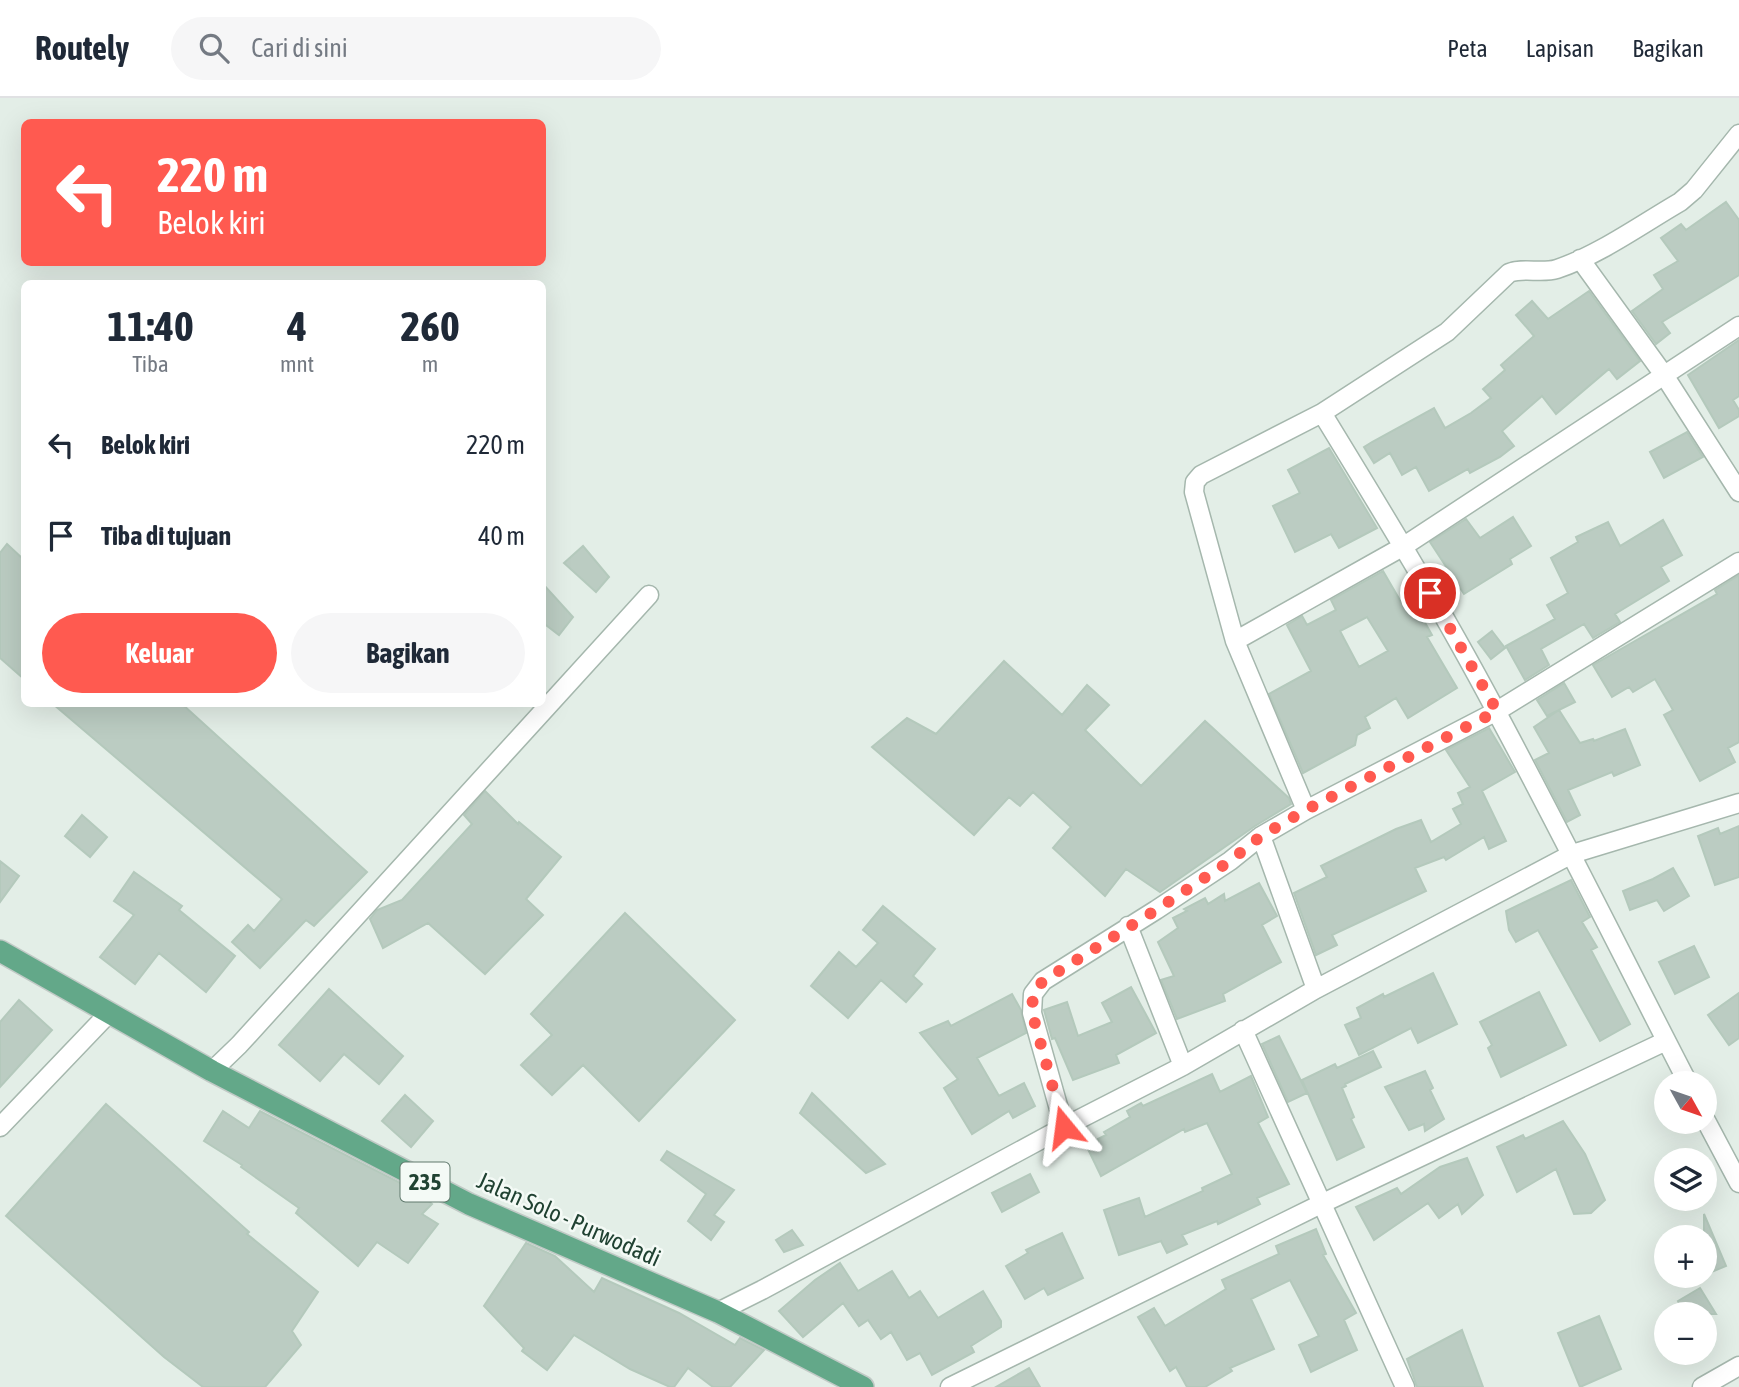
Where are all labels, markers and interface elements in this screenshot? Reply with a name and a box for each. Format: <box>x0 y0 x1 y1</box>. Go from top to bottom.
search box <box>171 17 661 80</box>
text: Routely <box>35 29 129 67</box>
icon: search <box>195 29 233 67</box>
text: Cari di sini <box>251 33 348 63</box>
text: Peta <box>1447 35 1488 62</box>
text: Lapisan <box>1526 35 1594 62</box>
text: Bagikan <box>1632 35 1704 62</box>
text: 220 m <box>157 146 268 202</box>
icon: left <box>42 147 133 238</box>
text: Belok kiri <box>157 204 266 241</box>
text: 11:40 <box>107 302 194 350</box>
text: 4 <box>287 302 307 350</box>
text: 260 <box>400 302 460 350</box>
text: Tiba <box>132 351 169 377</box>
text: mnt <box>280 351 314 377</box>
text: m <box>422 351 438 377</box>
icon: left <box>42 426 80 464</box>
text: Belok kiri <box>101 430 190 460</box>
text: 220 m <box>466 430 525 460</box>
icon: arrive <box>42 517 80 555</box>
text: Tiba di tujuan <box>101 521 231 551</box>
text: 40 m <box>478 521 525 551</box>
pin <box>1400 563 1460 623</box>
icon: arrive <box>1411 574 1449 612</box>
button: Keluar <box>42 613 277 693</box>
button: Bagikan <box>291 613 525 693</box>
north arrow <box>1654 1071 1717 1134</box>
map controls <box>1654 1071 1717 1365</box>
position arrow <box>1027 1090 1101 1164</box>
button: layers <box>1654 1148 1717 1211</box>
road number: 235 <box>400 1162 450 1202</box>
street label: Jalan Solo - Purwodadi <box>473 1166 665 1272</box>
button: + <box>1654 1225 1717 1288</box>
button: − <box>1654 1302 1717 1365</box>

